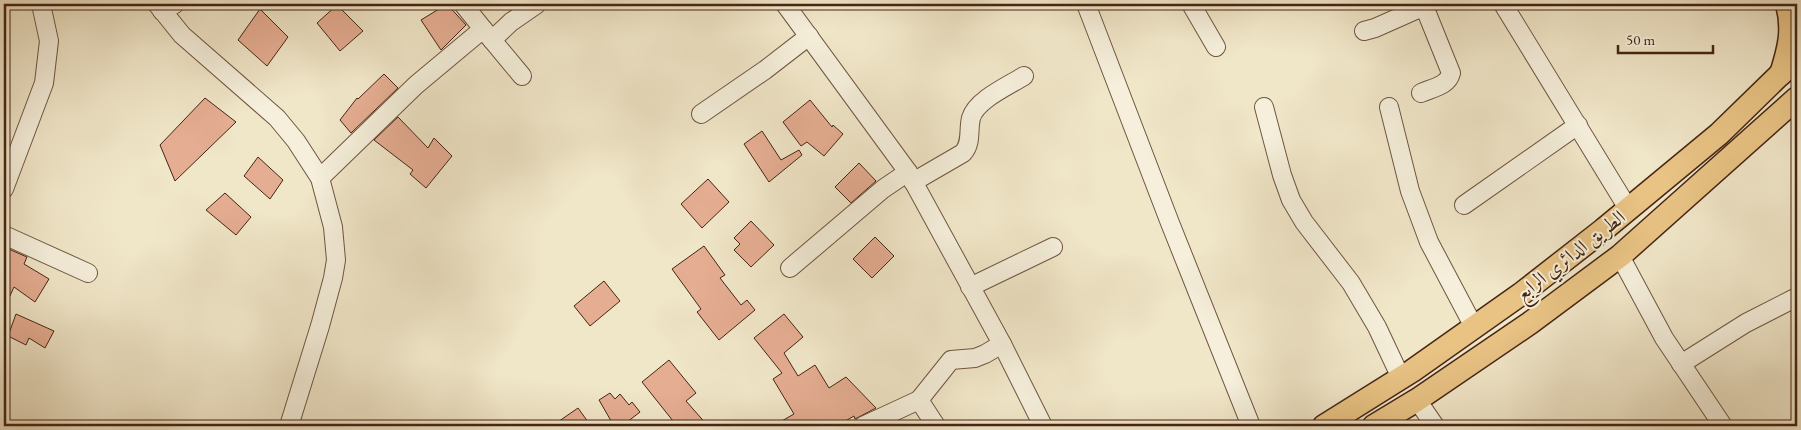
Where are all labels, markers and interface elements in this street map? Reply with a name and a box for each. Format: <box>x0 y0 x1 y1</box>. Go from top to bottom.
scale bar <box>1618 22 1714 54</box>
text: 50 m <box>1626 30 1655 49</box>
street label: الطريق الدائري الرابع <box>1510 204 1633 310</box>

